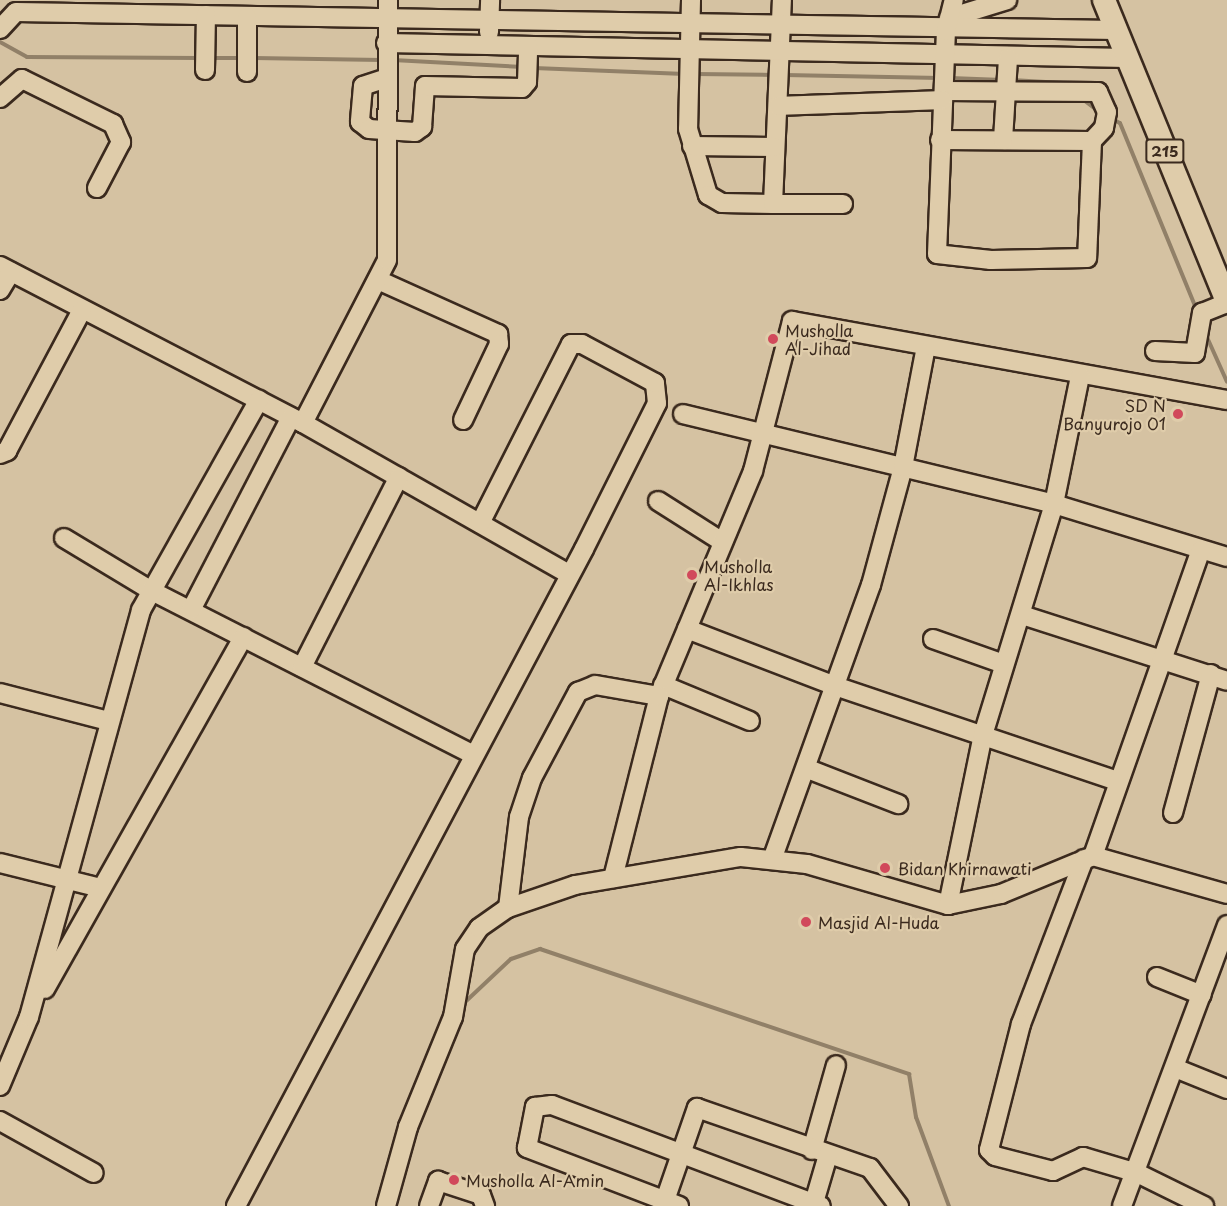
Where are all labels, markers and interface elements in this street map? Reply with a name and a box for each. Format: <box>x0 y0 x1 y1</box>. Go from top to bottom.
road number: 215 <box>1144 139 1186 163</box>
place label: Musholla Al-Jihad <box>785 320 853 358</box>
marker: Musholla Al-Jihad <box>766 332 780 346</box>
place label: SD N Banyurojo 01 <box>1063 395 1166 433</box>
marker: SD N Banyurojo 01 <box>1171 407 1185 421</box>
place label: Musholla Al-Ikhlas <box>704 556 774 594</box>
marker: Musholla Al-Ikhlas <box>685 568 699 582</box>
place label: Bidan Khirnawati <box>898 858 1032 878</box>
marker: Bidan Khirnawati <box>876 859 894 877</box>
place label: Masjid Al-Huda <box>818 912 940 932</box>
marker: Masjid Al-Huda <box>799 915 813 929</box>
place label: Musholla Al-Amin <box>466 1170 605 1190</box>
marker: Musholla Al-Amin <box>447 1173 461 1187</box>

